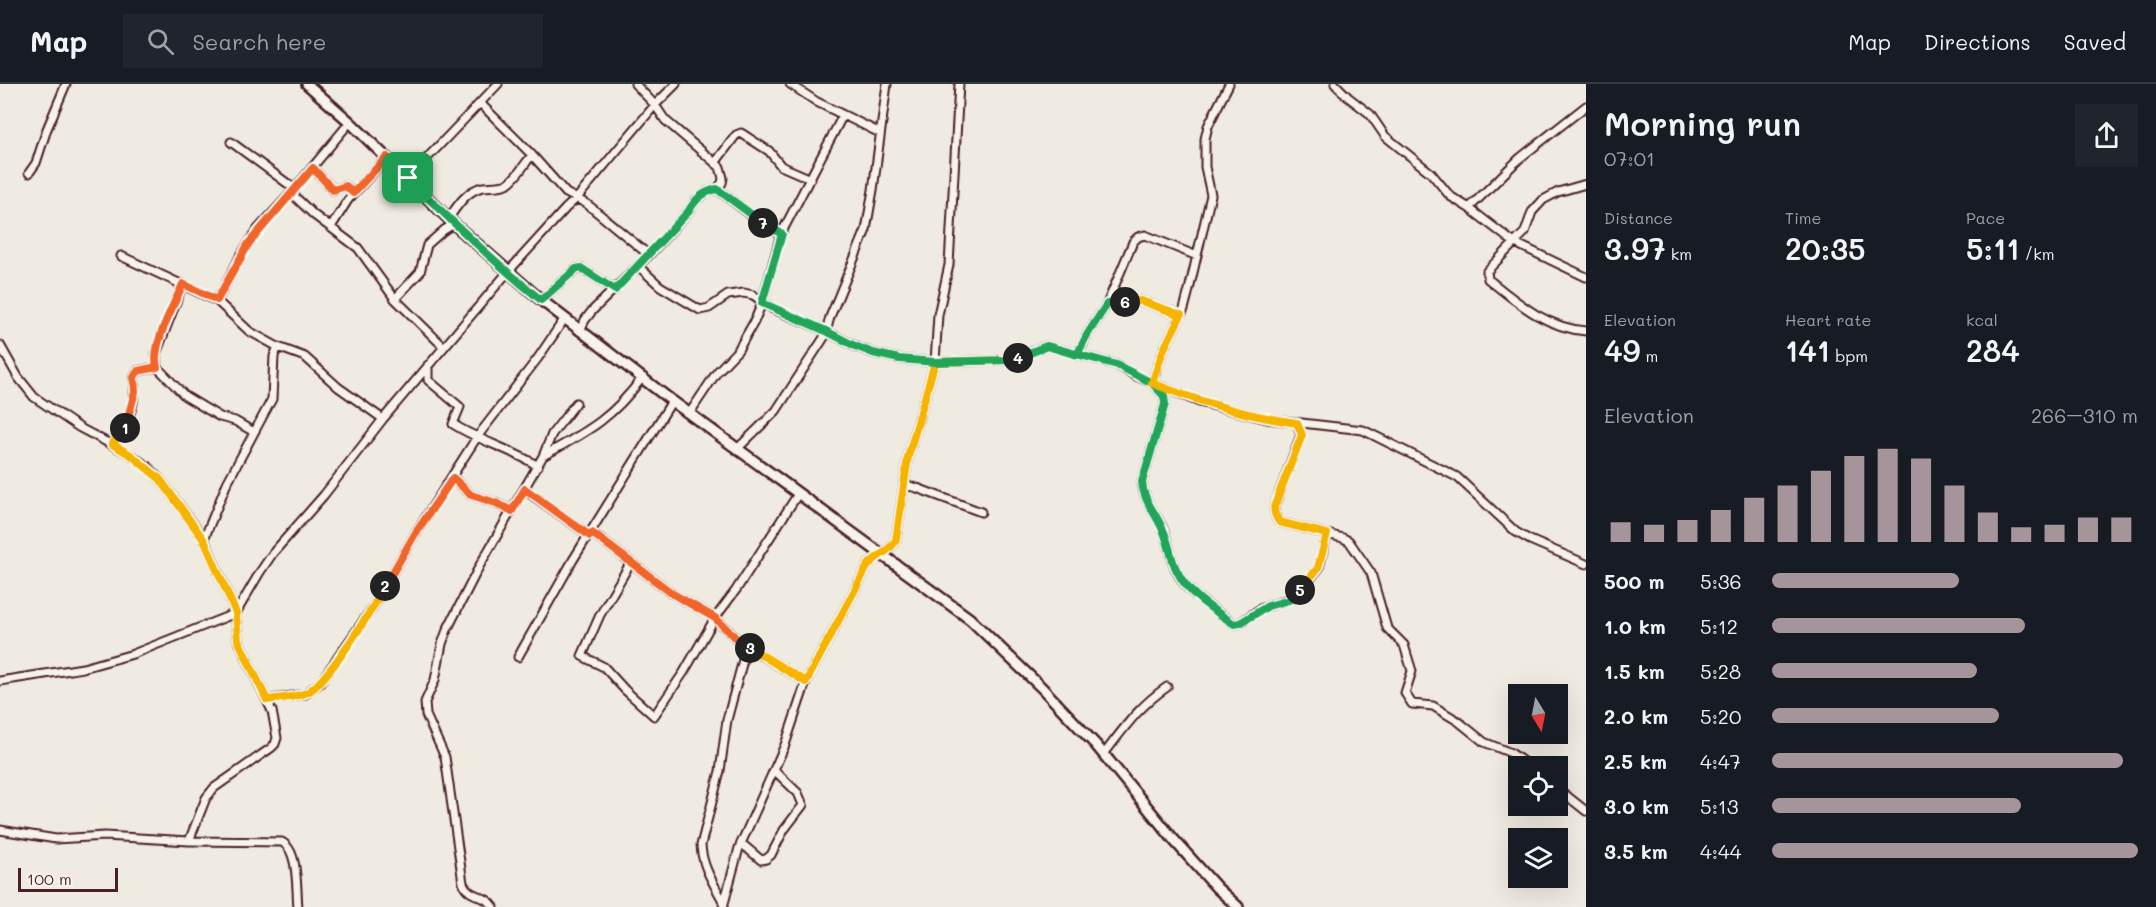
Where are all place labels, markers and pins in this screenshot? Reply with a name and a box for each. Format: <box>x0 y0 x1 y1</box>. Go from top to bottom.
pin <box>382 152 433 203</box>
pin: 7 <box>748 208 778 238</box>
pin: 6 <box>1110 287 1140 317</box>
pin: 4 <box>1003 343 1033 373</box>
pin: 1 <box>110 413 140 443</box>
pin: 2 <box>370 571 400 601</box>
pin: 5 <box>1285 575 1315 605</box>
pin: 3 <box>735 633 765 663</box>

